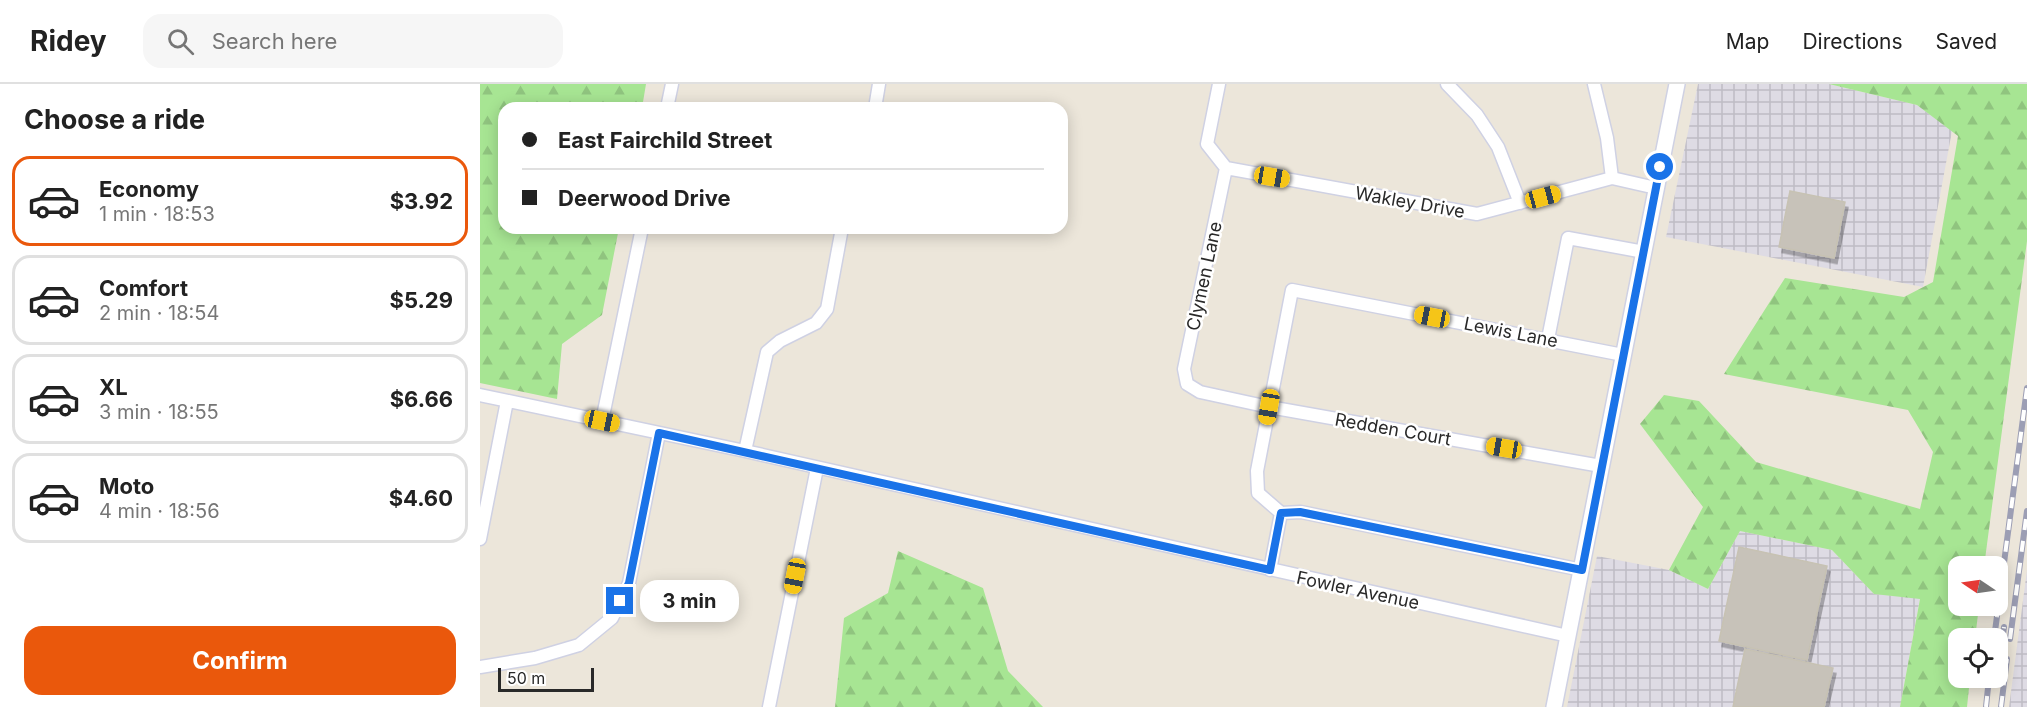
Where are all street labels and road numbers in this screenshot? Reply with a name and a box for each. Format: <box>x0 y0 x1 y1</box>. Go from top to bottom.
street label: Wakley Drive <box>1353 182 1467 222</box>
street label: Clymen Lane <box>1182 219 1226 333</box>
street label: Lewis Lane <box>1462 313 1560 351</box>
street label: Redden Court <box>1333 408 1453 450</box>
street label: Fowler Avenue <box>1295 567 1421 613</box>

